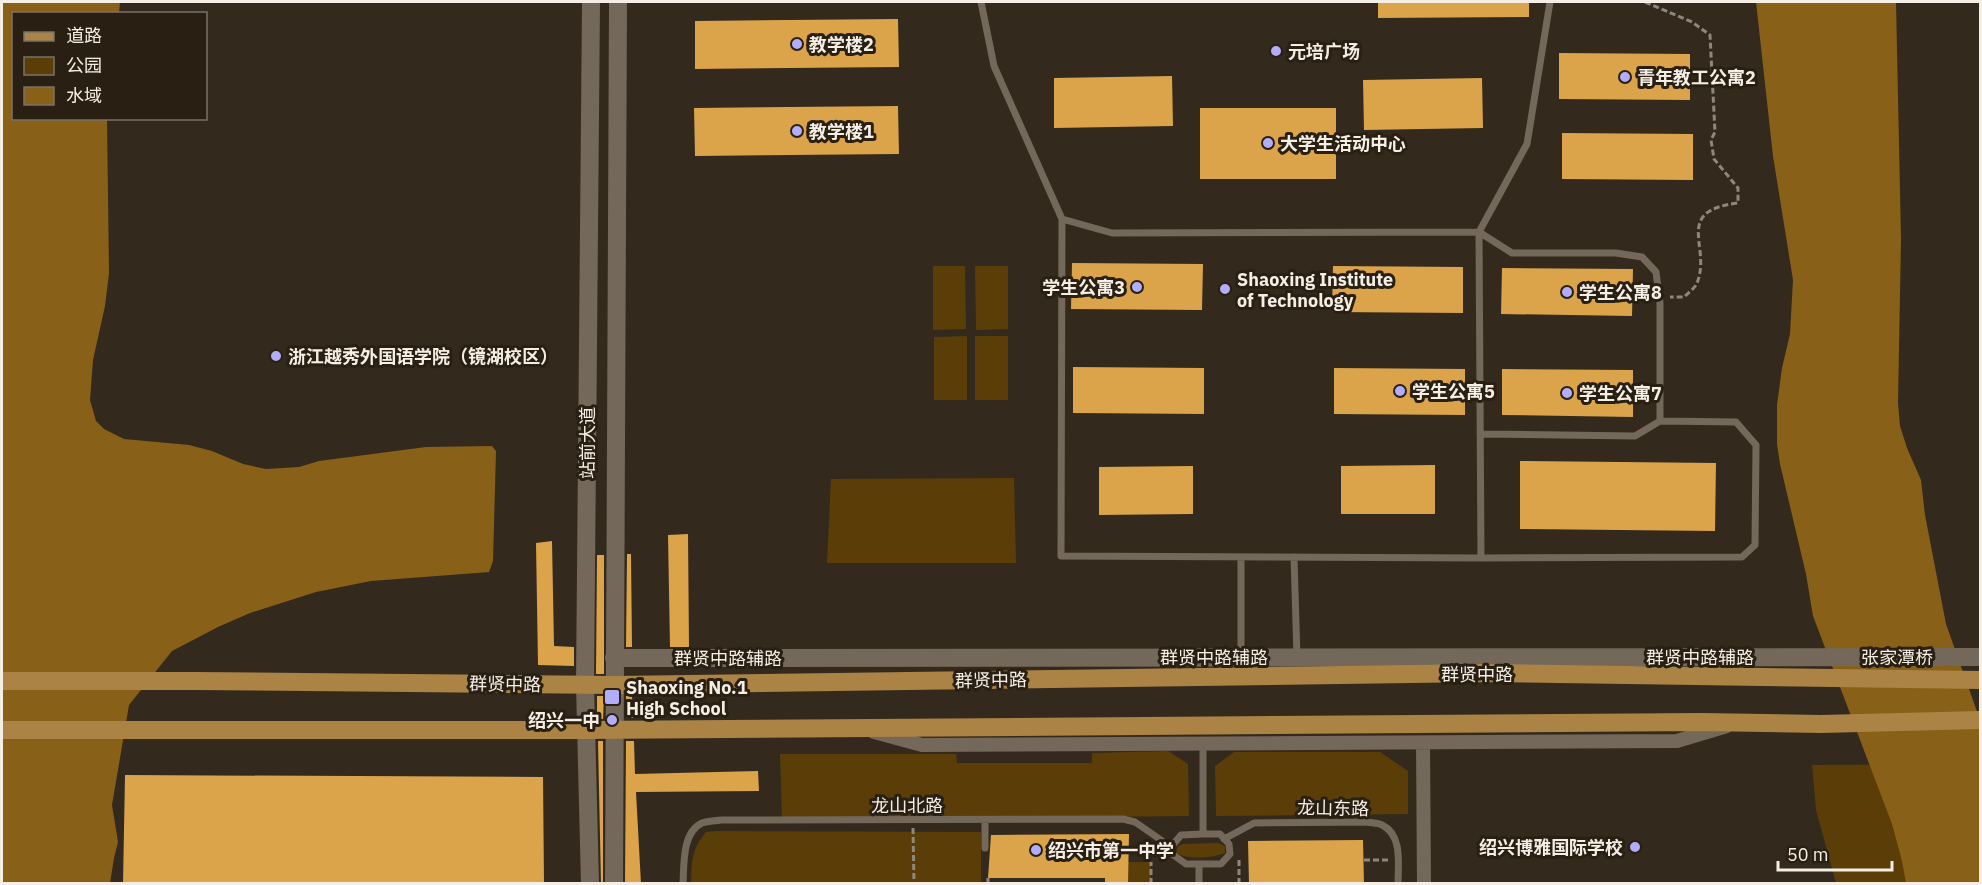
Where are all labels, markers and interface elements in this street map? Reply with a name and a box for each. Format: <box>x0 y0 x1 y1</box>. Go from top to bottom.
legend <box>12 12 207 120</box>
text: 道路 <box>66 24 102 47</box>
place label: 教学楼2 <box>809 33 874 56</box>
marker: 教学楼2 <box>790 37 804 51</box>
place label: 元培广场 <box>1288 40 1360 63</box>
marker: 元培广场 <box>1269 44 1283 58</box>
text: 公园 <box>66 54 102 77</box>
place label: 青年教工公寓2 <box>1637 66 1756 89</box>
marker: 青年教工公寓2 <box>1618 70 1632 84</box>
text: 水域 <box>66 84 102 107</box>
place label: 教学楼1 <box>809 120 874 143</box>
marker: 教学楼1 <box>790 124 804 138</box>
place label: 大学生活动中心 <box>1280 132 1406 155</box>
marker: 大学生活动中心 <box>1261 136 1275 150</box>
place label: Shaoxing Institute of Technology <box>1237 268 1393 312</box>
place label: 学生公寓3 <box>1042 276 1125 299</box>
marker: 学生公寓3 <box>1130 280 1144 294</box>
place label: 学生公寓8 <box>1579 281 1662 304</box>
marker: Shaoxing Institute of Technology <box>1218 282 1232 296</box>
marker: 学生公寓8 <box>1560 285 1574 299</box>
place label: 浙江越秀外国语学院（镜湖校区） <box>288 345 558 368</box>
marker: 浙江越秀外国语学院（镜湖校区） <box>269 349 283 363</box>
place label: 学生公寓5 <box>1412 380 1495 403</box>
place label: 学生公寓7 <box>1579 382 1662 405</box>
marker: 学生公寓5 <box>1393 384 1407 398</box>
marker: 学生公寓7 <box>1560 386 1574 400</box>
street label: 站前大道 <box>576 407 599 479</box>
street label: 群贤中路辅路 <box>1160 646 1268 669</box>
street label: 群贤中路辅路 <box>1646 646 1754 669</box>
street label: 张家潭桥 <box>1861 646 1933 669</box>
street label: 群贤中路辅路 <box>674 647 782 670</box>
street label: 群贤中路 <box>1441 663 1513 686</box>
street label: 群贤中路 <box>955 668 1027 692</box>
street label: 群贤中路 <box>469 672 541 696</box>
place label: Shaoxing No.1 High School <box>626 676 748 720</box>
marker: Shaoxing No.1 High School <box>603 688 621 706</box>
place label: 绍兴一中 <box>528 709 600 732</box>
marker: 绍兴一中 <box>605 713 619 727</box>
street label: 龙山北路 <box>871 794 943 817</box>
street label: 龙山东路 <box>1297 796 1369 820</box>
scale bar <box>1778 834 1892 872</box>
place label: 绍兴博雅国际学校 <box>1479 836 1623 859</box>
place label: 绍兴市第一中学 <box>1048 839 1174 862</box>
marker: 绍兴博雅国际学校 <box>1628 840 1642 854</box>
marker: 绍兴市第一中学 <box>1029 843 1043 857</box>
text: 50 m <box>1787 843 1829 866</box>

